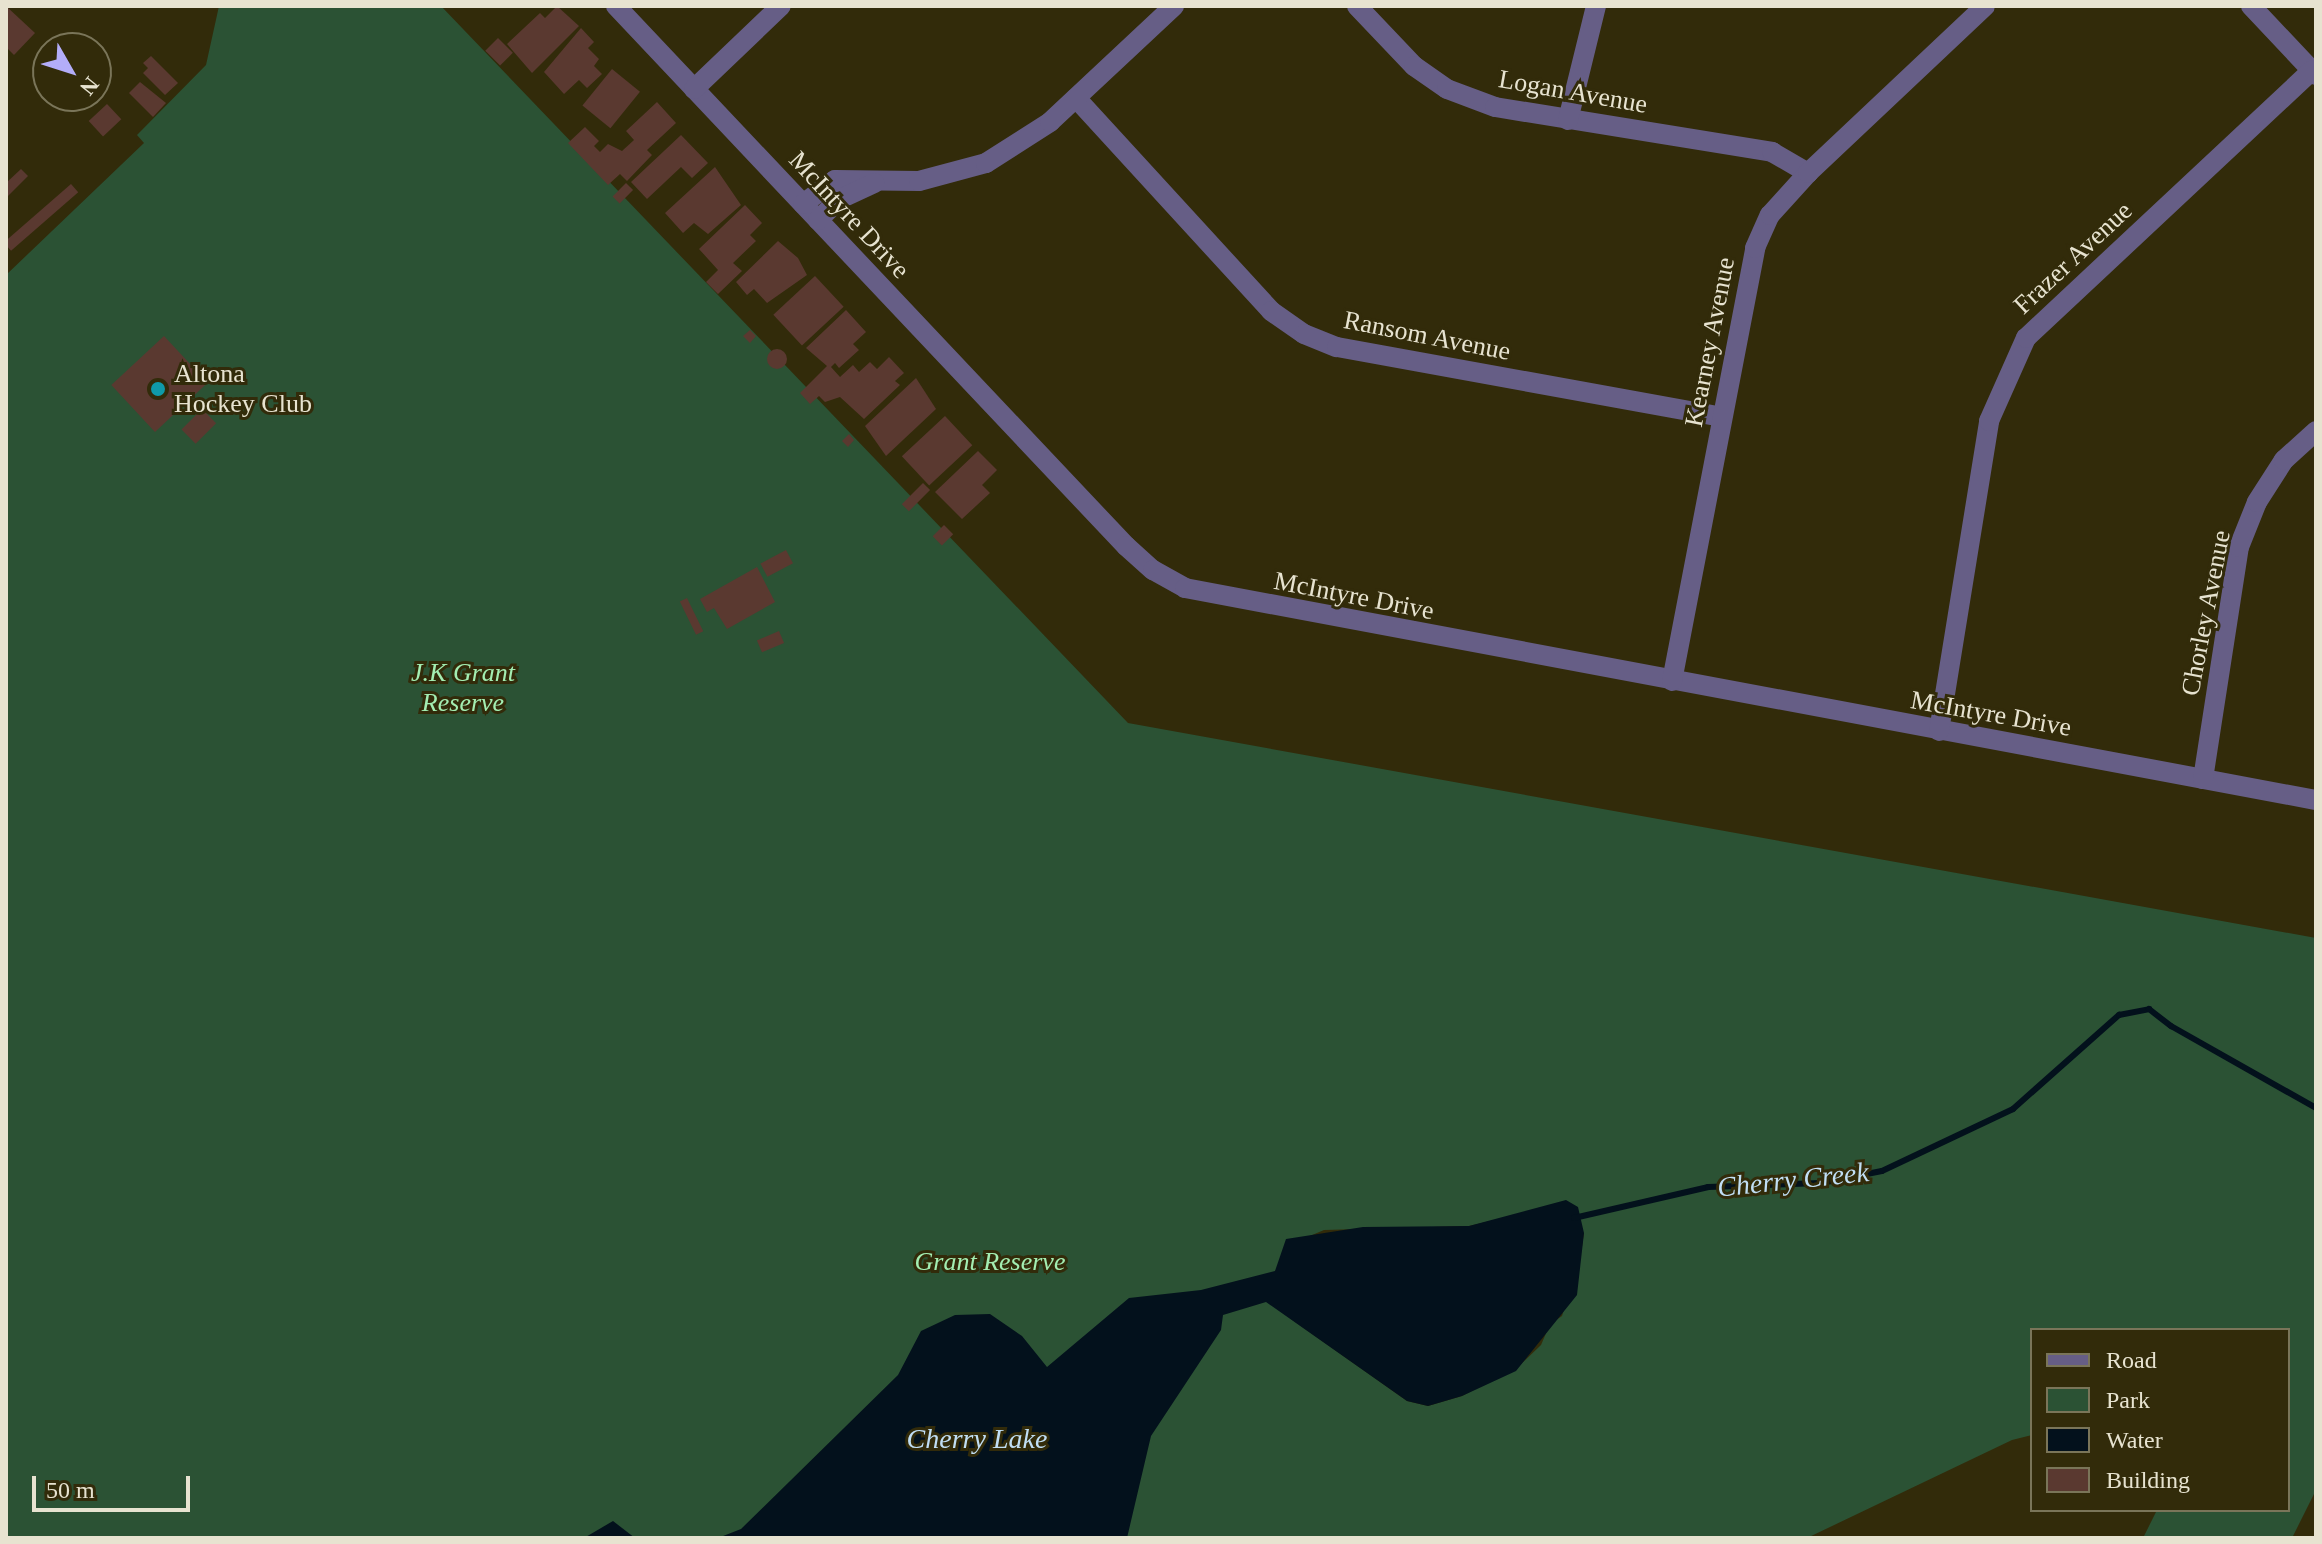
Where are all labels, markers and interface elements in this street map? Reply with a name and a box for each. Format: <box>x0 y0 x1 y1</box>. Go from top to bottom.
north arrow <box>32 32 112 112</box>
street label: Logan Avenue <box>1496 63 1650 121</box>
text: N <box>75 72 104 100</box>
street label: McIntyre Drive <box>782 145 916 285</box>
street label: Frazer Avenue <box>2007 195 2139 321</box>
street label: Kearney Avenue <box>1678 254 1742 430</box>
street label: Ransom Avenue <box>1340 304 1514 368</box>
place label: Altona Hockey Club <box>174 358 312 420</box>
marker: Altona Hockey Club <box>149 380 167 398</box>
street label: Chorley Avenue <box>2175 527 2237 699</box>
street label: McIntyre Drive <box>1271 565 1437 627</box>
park label: J.K Grant Reserve <box>411 657 515 718</box>
street label: McIntyre Drive <box>1908 685 2074 743</box>
water label: Cherry Creek <box>1716 1155 1870 1205</box>
park label: Grant Reserve <box>915 1246 1065 1278</box>
legend <box>2030 1328 2290 1512</box>
text: Road <box>2106 1347 2157 1373</box>
text: Park <box>2106 1387 2150 1413</box>
water label: Cherry Lake <box>907 1422 1047 1456</box>
text: Water <box>2106 1427 2163 1453</box>
scale bar <box>36 1460 194 1510</box>
text: Building <box>2106 1467 2190 1493</box>
text: 50 m <box>46 1477 95 1503</box>

